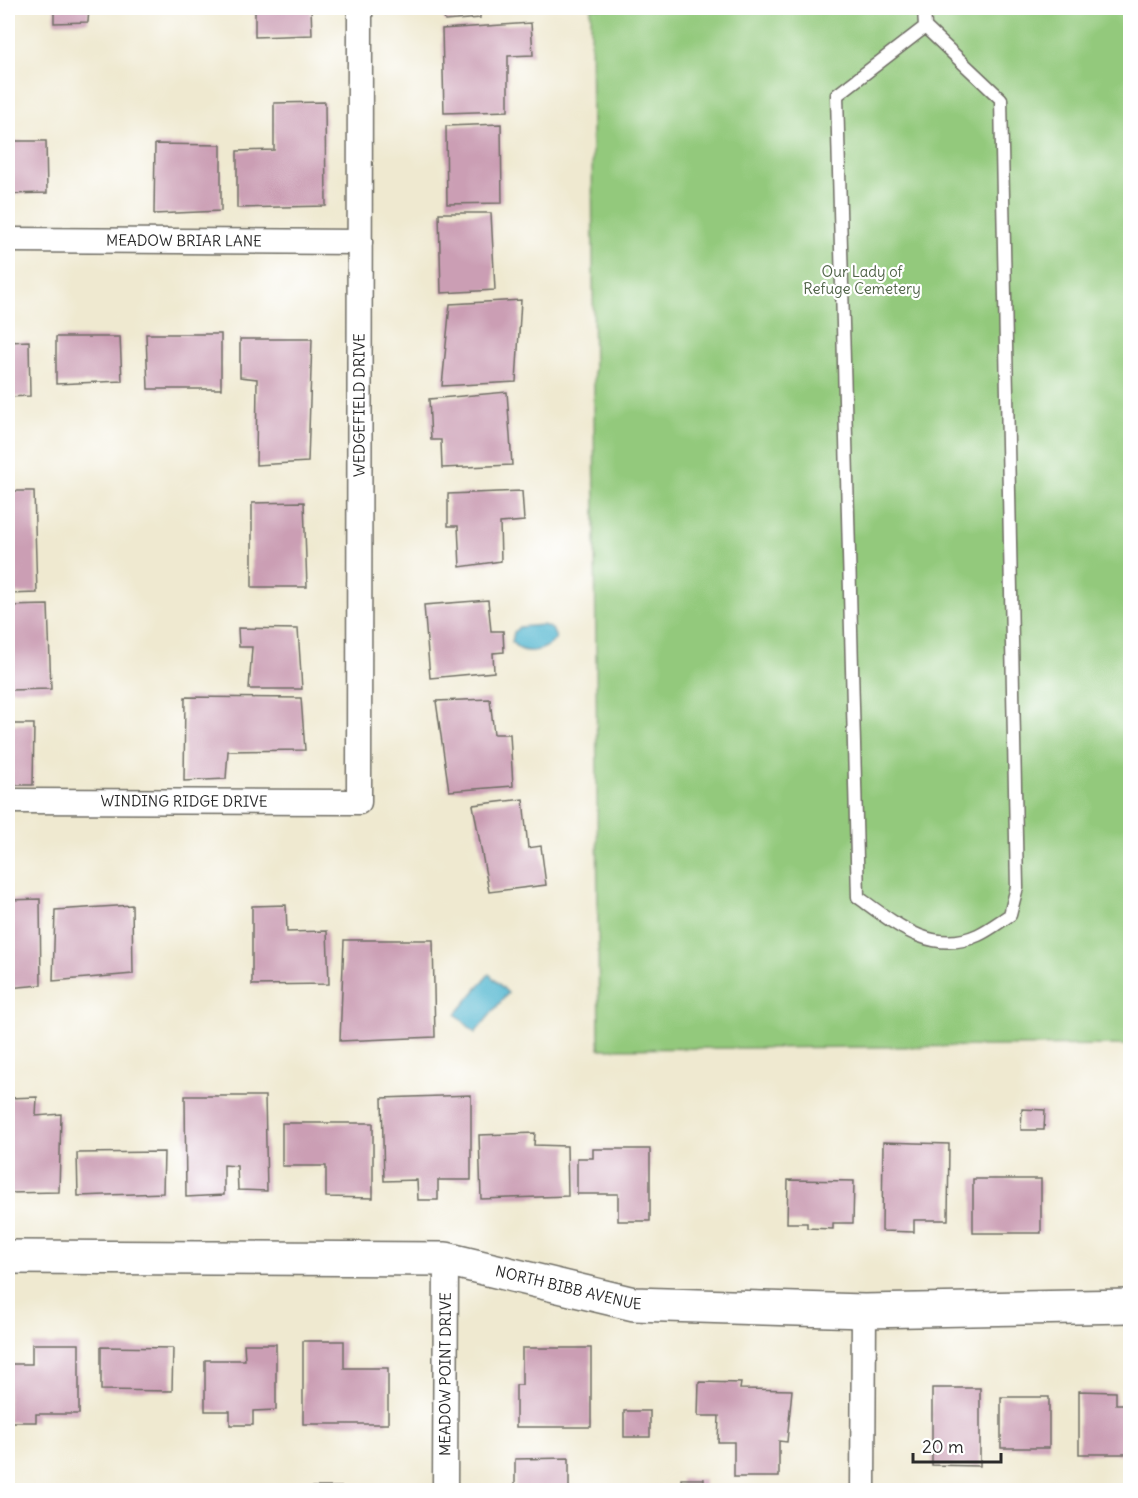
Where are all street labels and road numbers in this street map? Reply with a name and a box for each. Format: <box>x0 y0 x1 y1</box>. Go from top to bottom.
street label: MEADOW BRIAR LANE <box>106 231 262 250</box>
street label: WEDGEFIELD DRIVE <box>349 333 369 477</box>
street label: WINDING RIDGE DRIVE <box>100 791 268 811</box>
street label: NORTH BIBB AVENUE <box>494 1261 642 1313</box>
street label: MEADOW POINT DRIVE <box>435 1292 455 1456</box>

